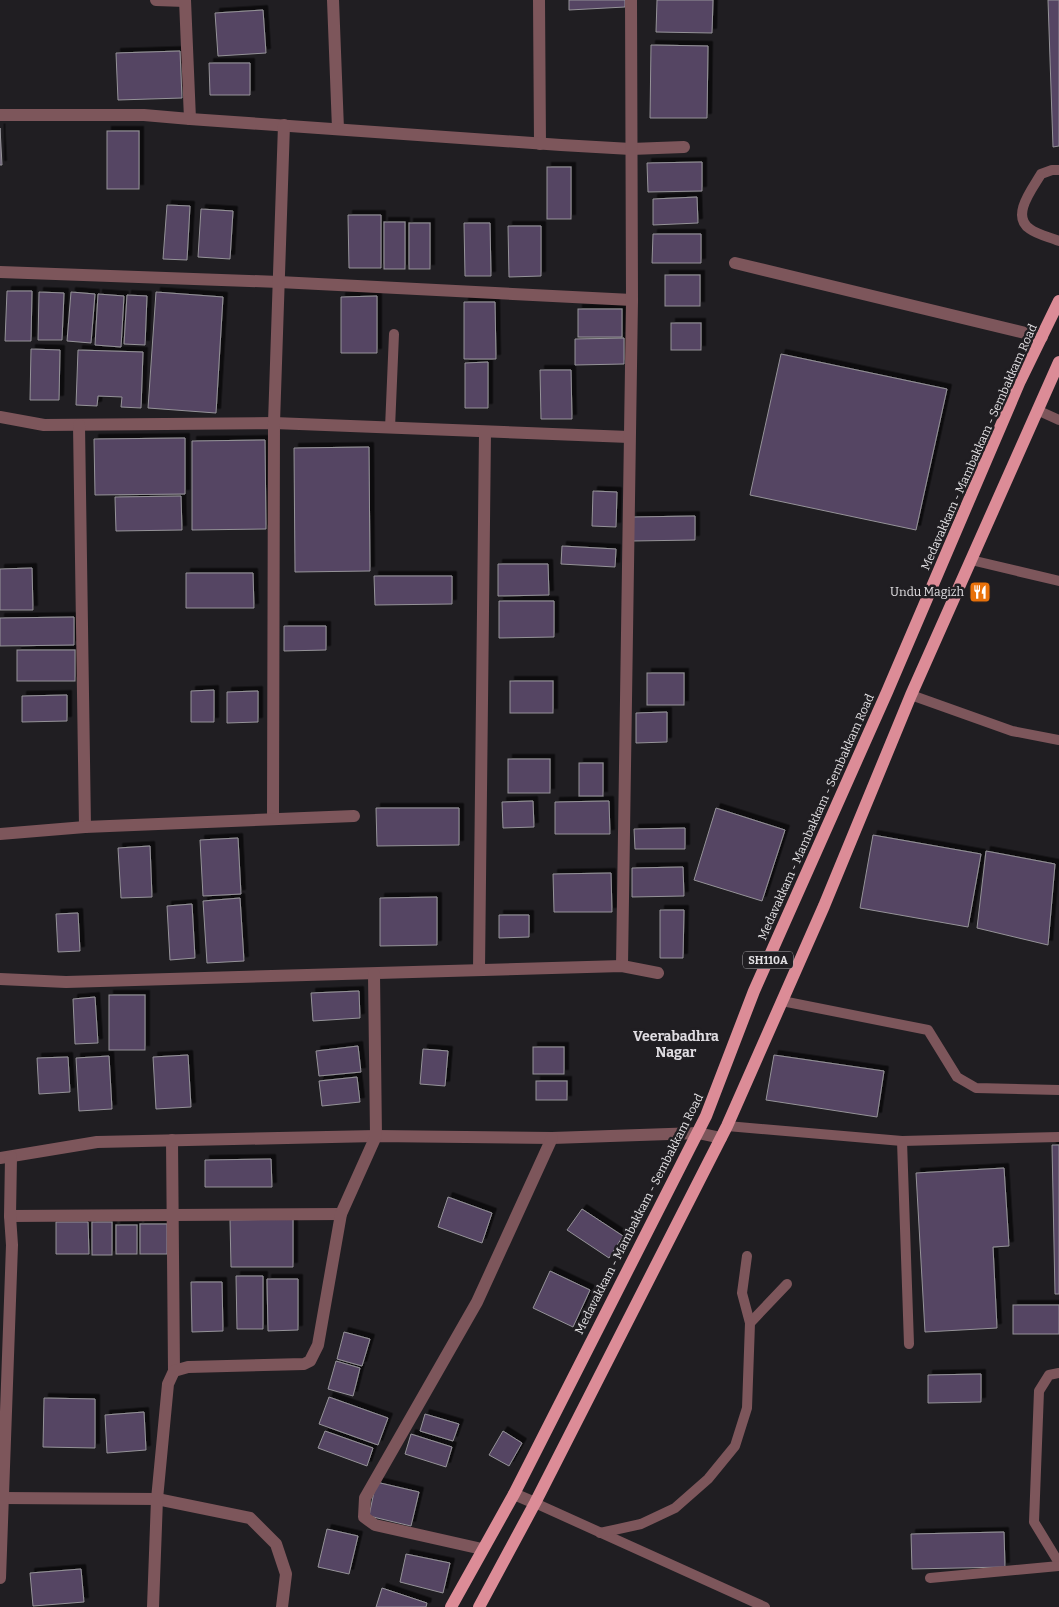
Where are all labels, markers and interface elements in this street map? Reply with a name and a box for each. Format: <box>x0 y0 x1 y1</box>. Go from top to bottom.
street label: Medavakkam - Mambakkam - Sembakkam Road <box>918 322 1040 572</box>
restaurant icon: Undu Magizh <box>968 580 992 604</box>
place label: Undu Magizh <box>890 585 965 599</box>
street label: Medavakkam - Mambakkam - Sembakkam Road <box>755 692 877 942</box>
road number: SH110A <box>743 952 793 968</box>
district label: Veerabadhra Nagar <box>633 1028 719 1061</box>
street label: Medavakkam - Mambakkam - Sembakkam Road <box>572 1091 706 1337</box>

